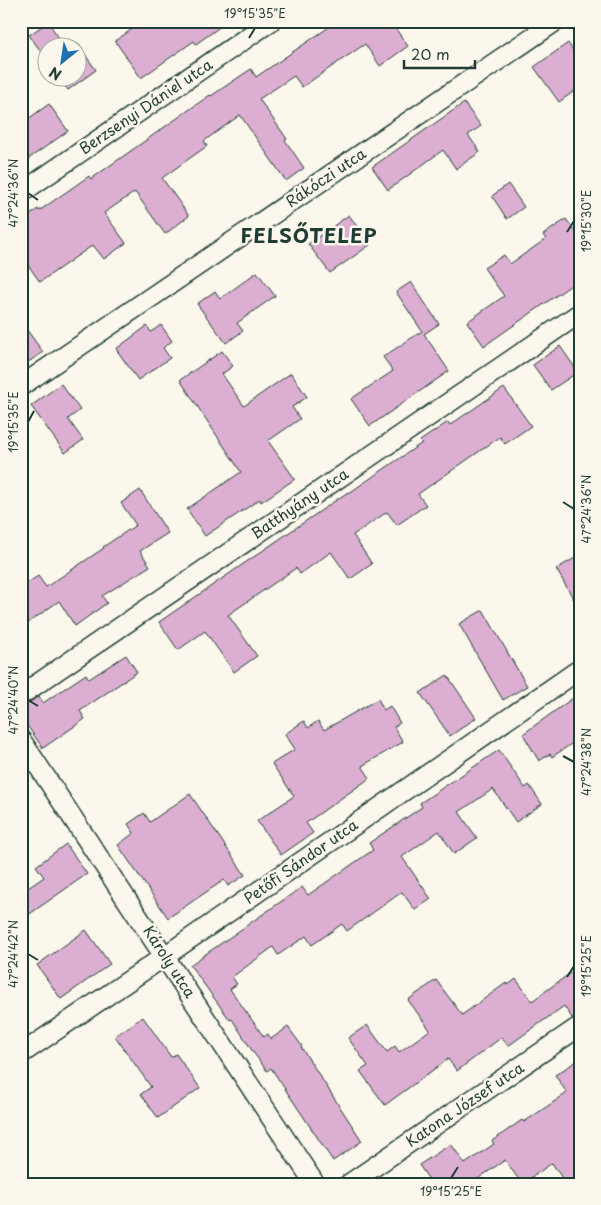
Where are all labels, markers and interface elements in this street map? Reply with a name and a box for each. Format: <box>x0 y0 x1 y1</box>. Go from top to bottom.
text: 19°15'35"E <box>224 4 286 22</box>
north arrow <box>38 38 88 88</box>
scale bar <box>404 38 475 70</box>
text: 20 m <box>411 42 450 65</box>
street label: Berzsenyi Dániel utca <box>74 52 217 159</box>
text: N <box>45 62 65 86</box>
street label: Rákóczi utca <box>280 141 371 212</box>
text: 47°24'36"N <box>4 159 22 227</box>
text: 19°15'30"E <box>577 190 595 252</box>
district label: FELSŐTELEP <box>241 220 377 250</box>
text: 19°15'35"E <box>4 391 22 453</box>
street label: Batthyány utca <box>246 461 353 544</box>
text: 47°24'36"N <box>577 475 595 543</box>
text: 47°24'40"N <box>4 666 22 734</box>
text: 47°24'38"N <box>577 728 595 796</box>
street label: Petőfi Sándor utca <box>238 812 362 909</box>
text: 47°24'42"N <box>4 920 22 988</box>
street label: Károly utca <box>138 921 203 1002</box>
text: 19°15'25"E <box>577 935 595 997</box>
street label: Katona József utca <box>400 1055 529 1152</box>
text: 19°15'25"E <box>420 1182 482 1200</box>

